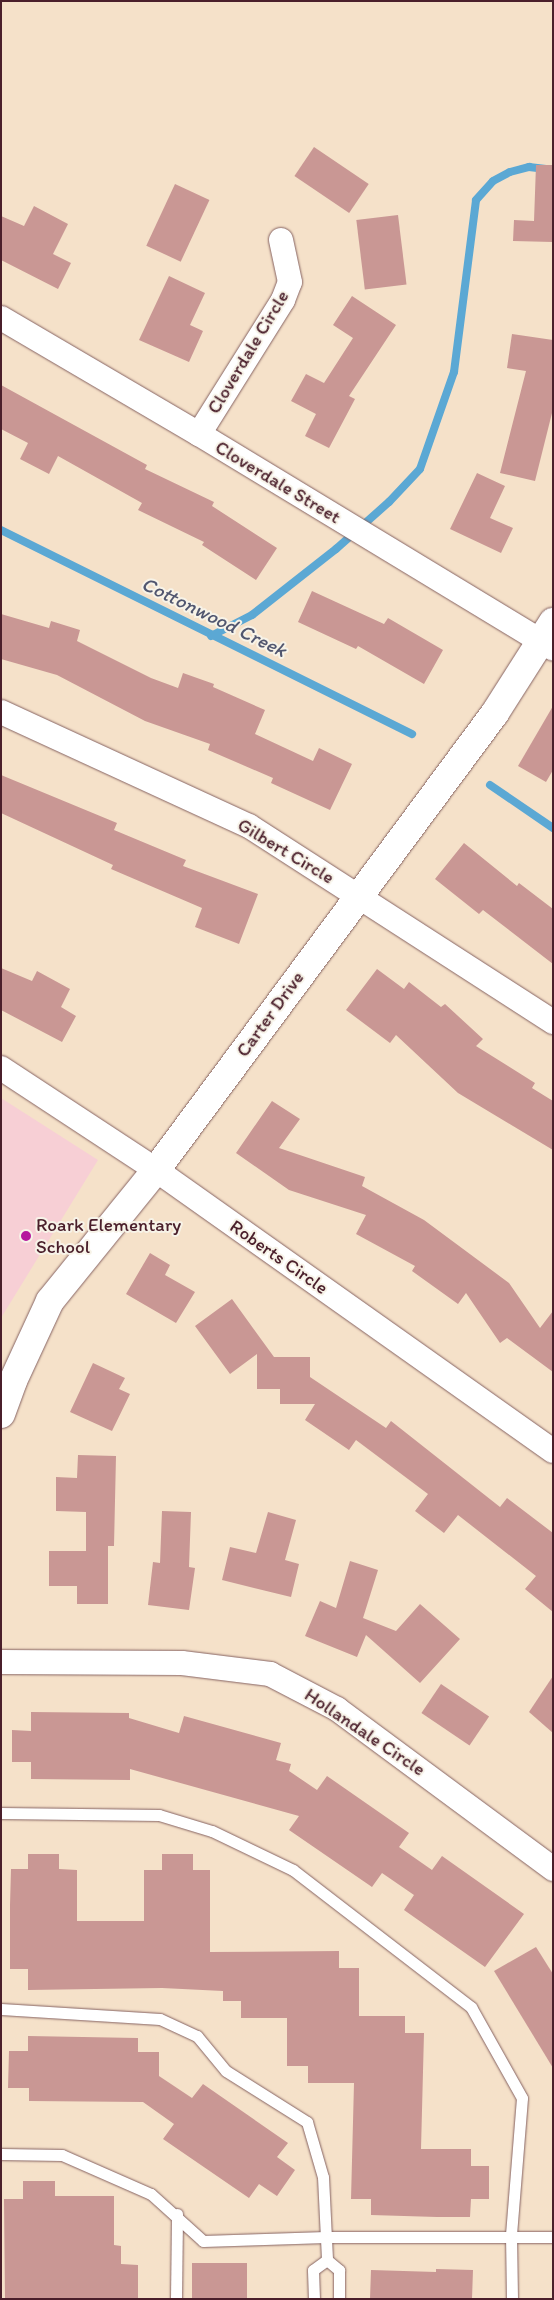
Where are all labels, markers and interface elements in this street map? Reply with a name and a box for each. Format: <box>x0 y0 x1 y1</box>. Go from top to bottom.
street label: Cloverdale Circle <box>202 286 294 418</box>
street label: Cloverdale Street <box>211 436 345 528</box>
water label: Cottonwood Creek <box>138 572 290 662</box>
street label: Gilbert Circle <box>233 813 339 889</box>
street label: Carter Drive <box>231 967 309 1061</box>
place label: Roark Elementary School <box>36 1214 181 1258</box>
street label: Roberts Circle <box>225 1215 333 1299</box>
marker: Roark Elementary School <box>20 1230 32 1242</box>
street label: Hollandale Circle <box>300 1683 430 1781</box>

